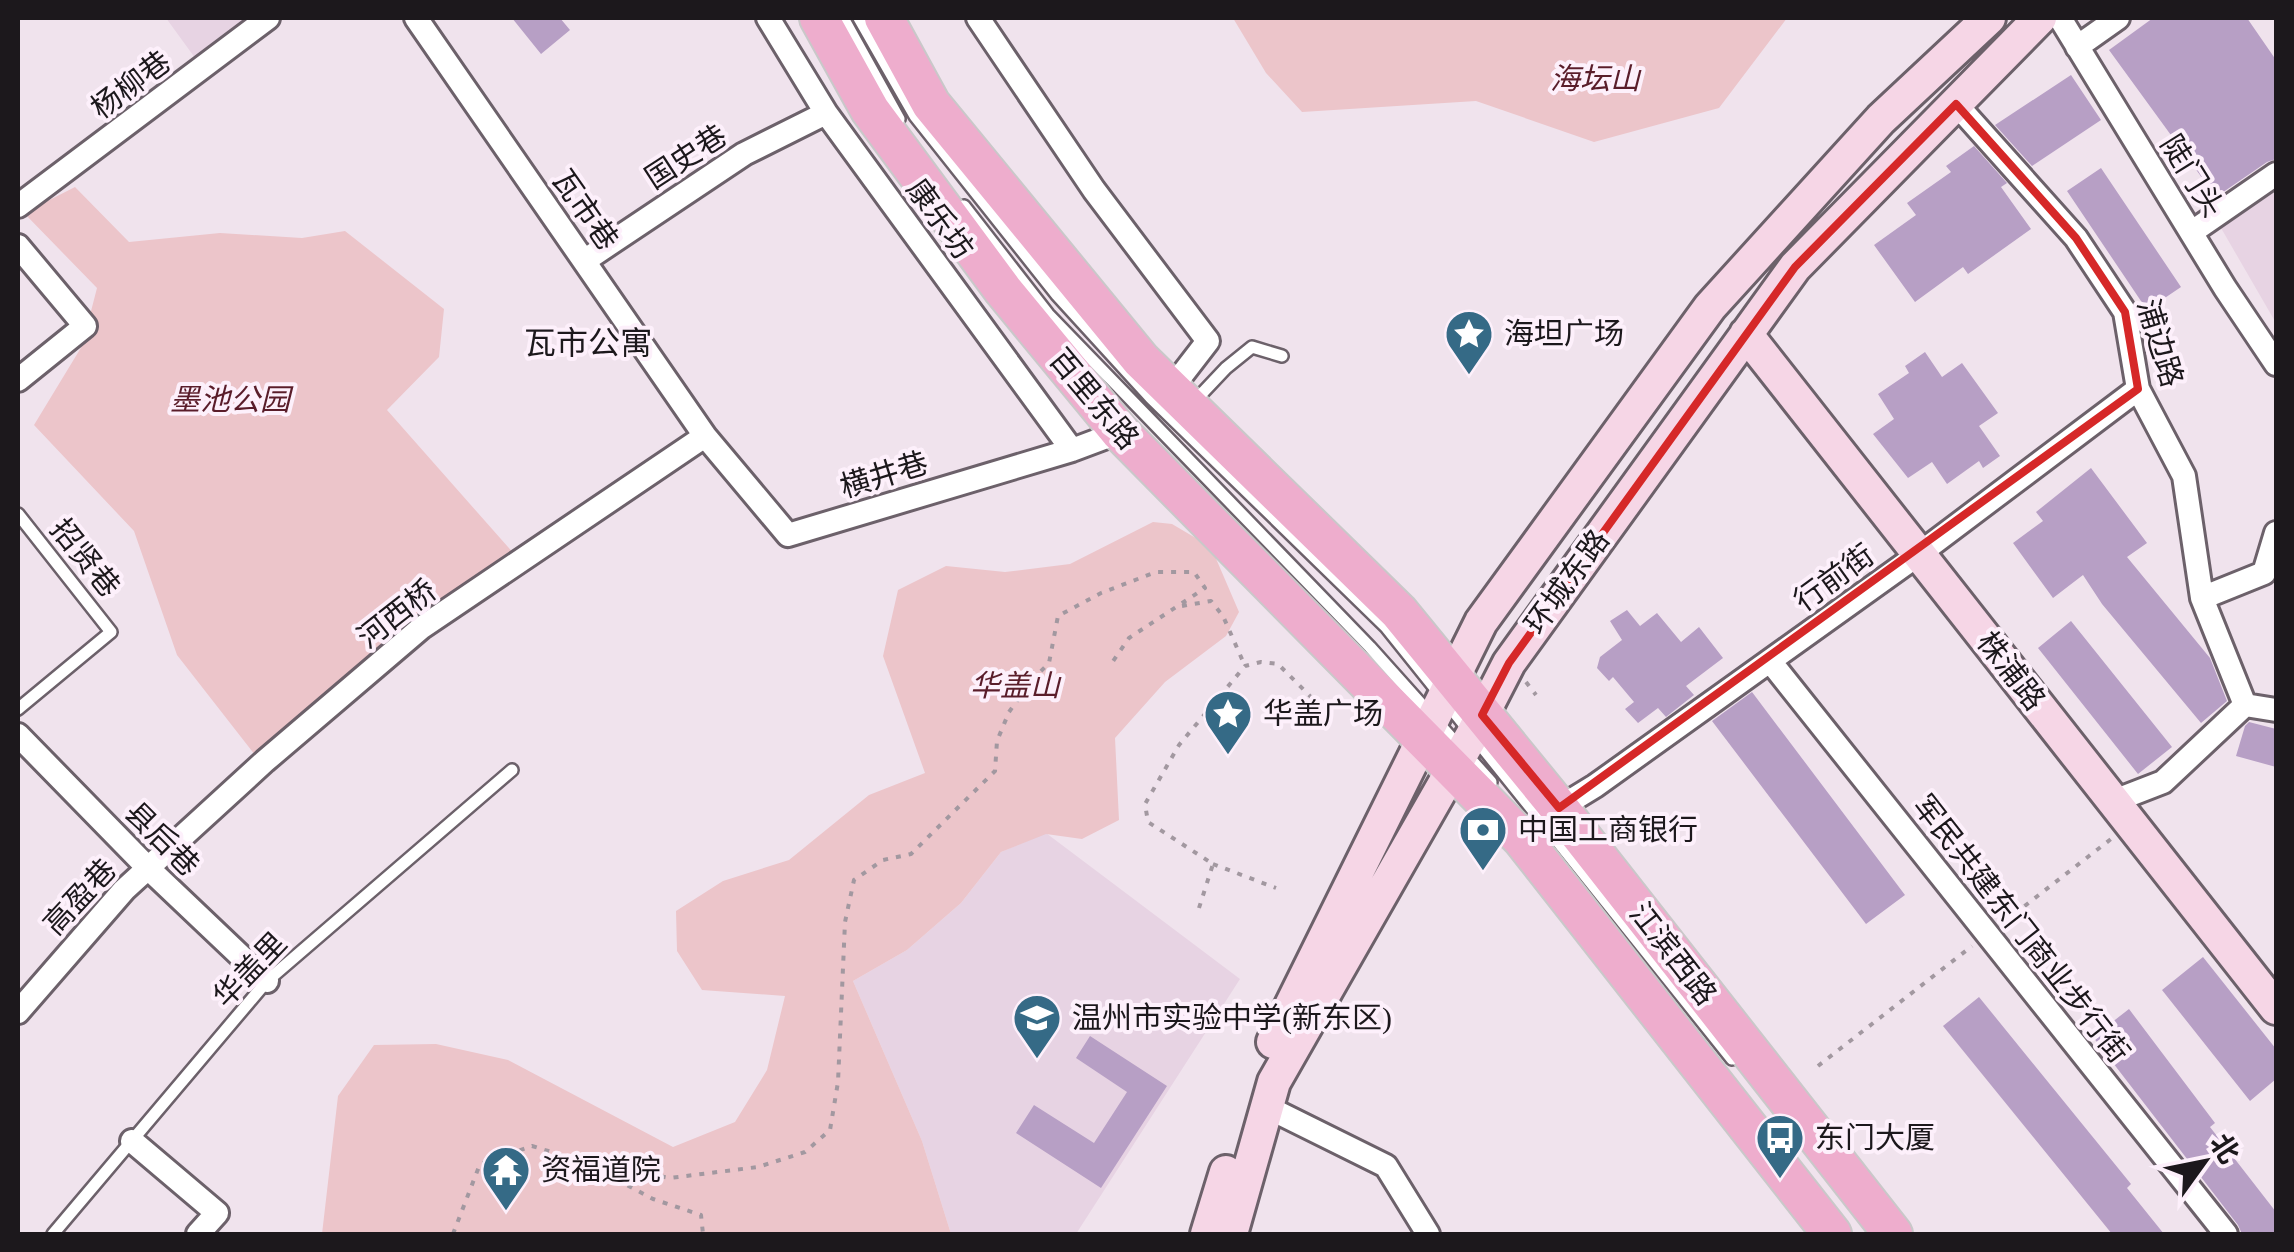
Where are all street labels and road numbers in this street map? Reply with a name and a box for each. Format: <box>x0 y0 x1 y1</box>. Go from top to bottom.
street label: 杨柳巷 <box>85 44 177 125</box>
street label: 国史巷 <box>639 118 732 195</box>
street label: 陡门头 <box>2155 129 2230 223</box>
street label: 瓦市巷 <box>546 163 625 256</box>
street label: 康乐坊 <box>901 173 980 265</box>
street label: 浦边路 <box>2132 295 2189 391</box>
street label: 百里东路 <box>1043 342 1146 455</box>
street label: 横井巷 <box>836 446 932 503</box>
street label: 招贤巷 <box>44 512 127 603</box>
street label: 环城东路 <box>1518 523 1615 640</box>
street label: 行前街 <box>1788 538 1880 617</box>
street label: 河西桥 <box>351 573 442 654</box>
street label: 株浦路 <box>1971 625 2052 716</box>
street label: 军民共建东门商业步行街 <box>1907 789 2136 1069</box>
street label: 县后巷 <box>119 795 206 882</box>
street label: 高盈巷 <box>37 852 122 941</box>
street label: 江滨西路 <box>1623 896 1723 1011</box>
street label: 华盖里 <box>207 926 293 1013</box>

